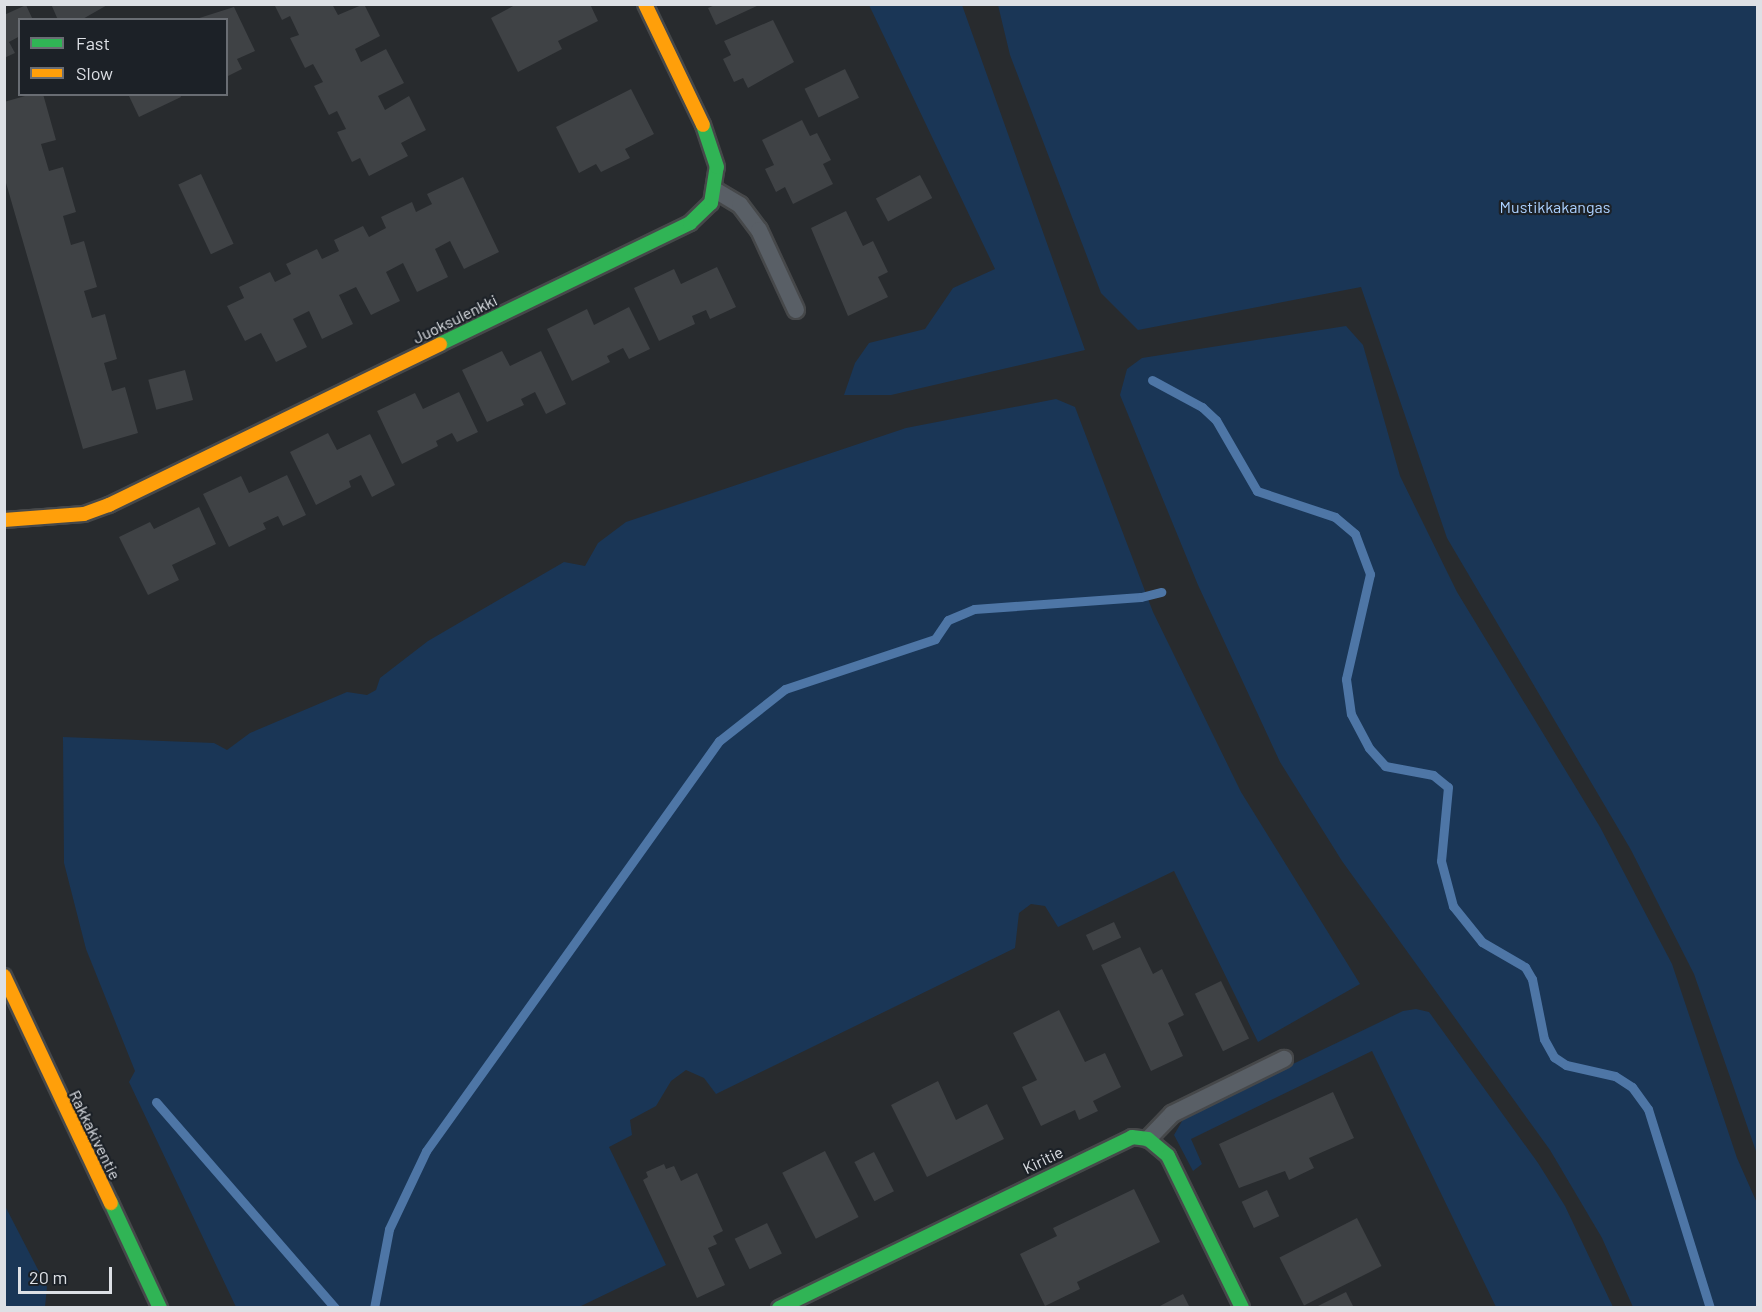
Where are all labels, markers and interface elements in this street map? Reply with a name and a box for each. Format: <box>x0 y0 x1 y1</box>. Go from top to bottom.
legend <box>18 18 228 96</box>
text: Fast <box>76 32 110 54</box>
text: Slow <box>76 62 113 84</box>
park label: Mustikkakangas <box>1500 197 1610 217</box>
street label: Juoksulenkki <box>410 290 500 348</box>
street label: Rakkakiventie <box>65 1087 125 1183</box>
street label: Kiritie <box>1020 1142 1066 1178</box>
scale bar <box>21 1255 116 1293</box>
text: 20 m <box>29 1266 67 1288</box>

